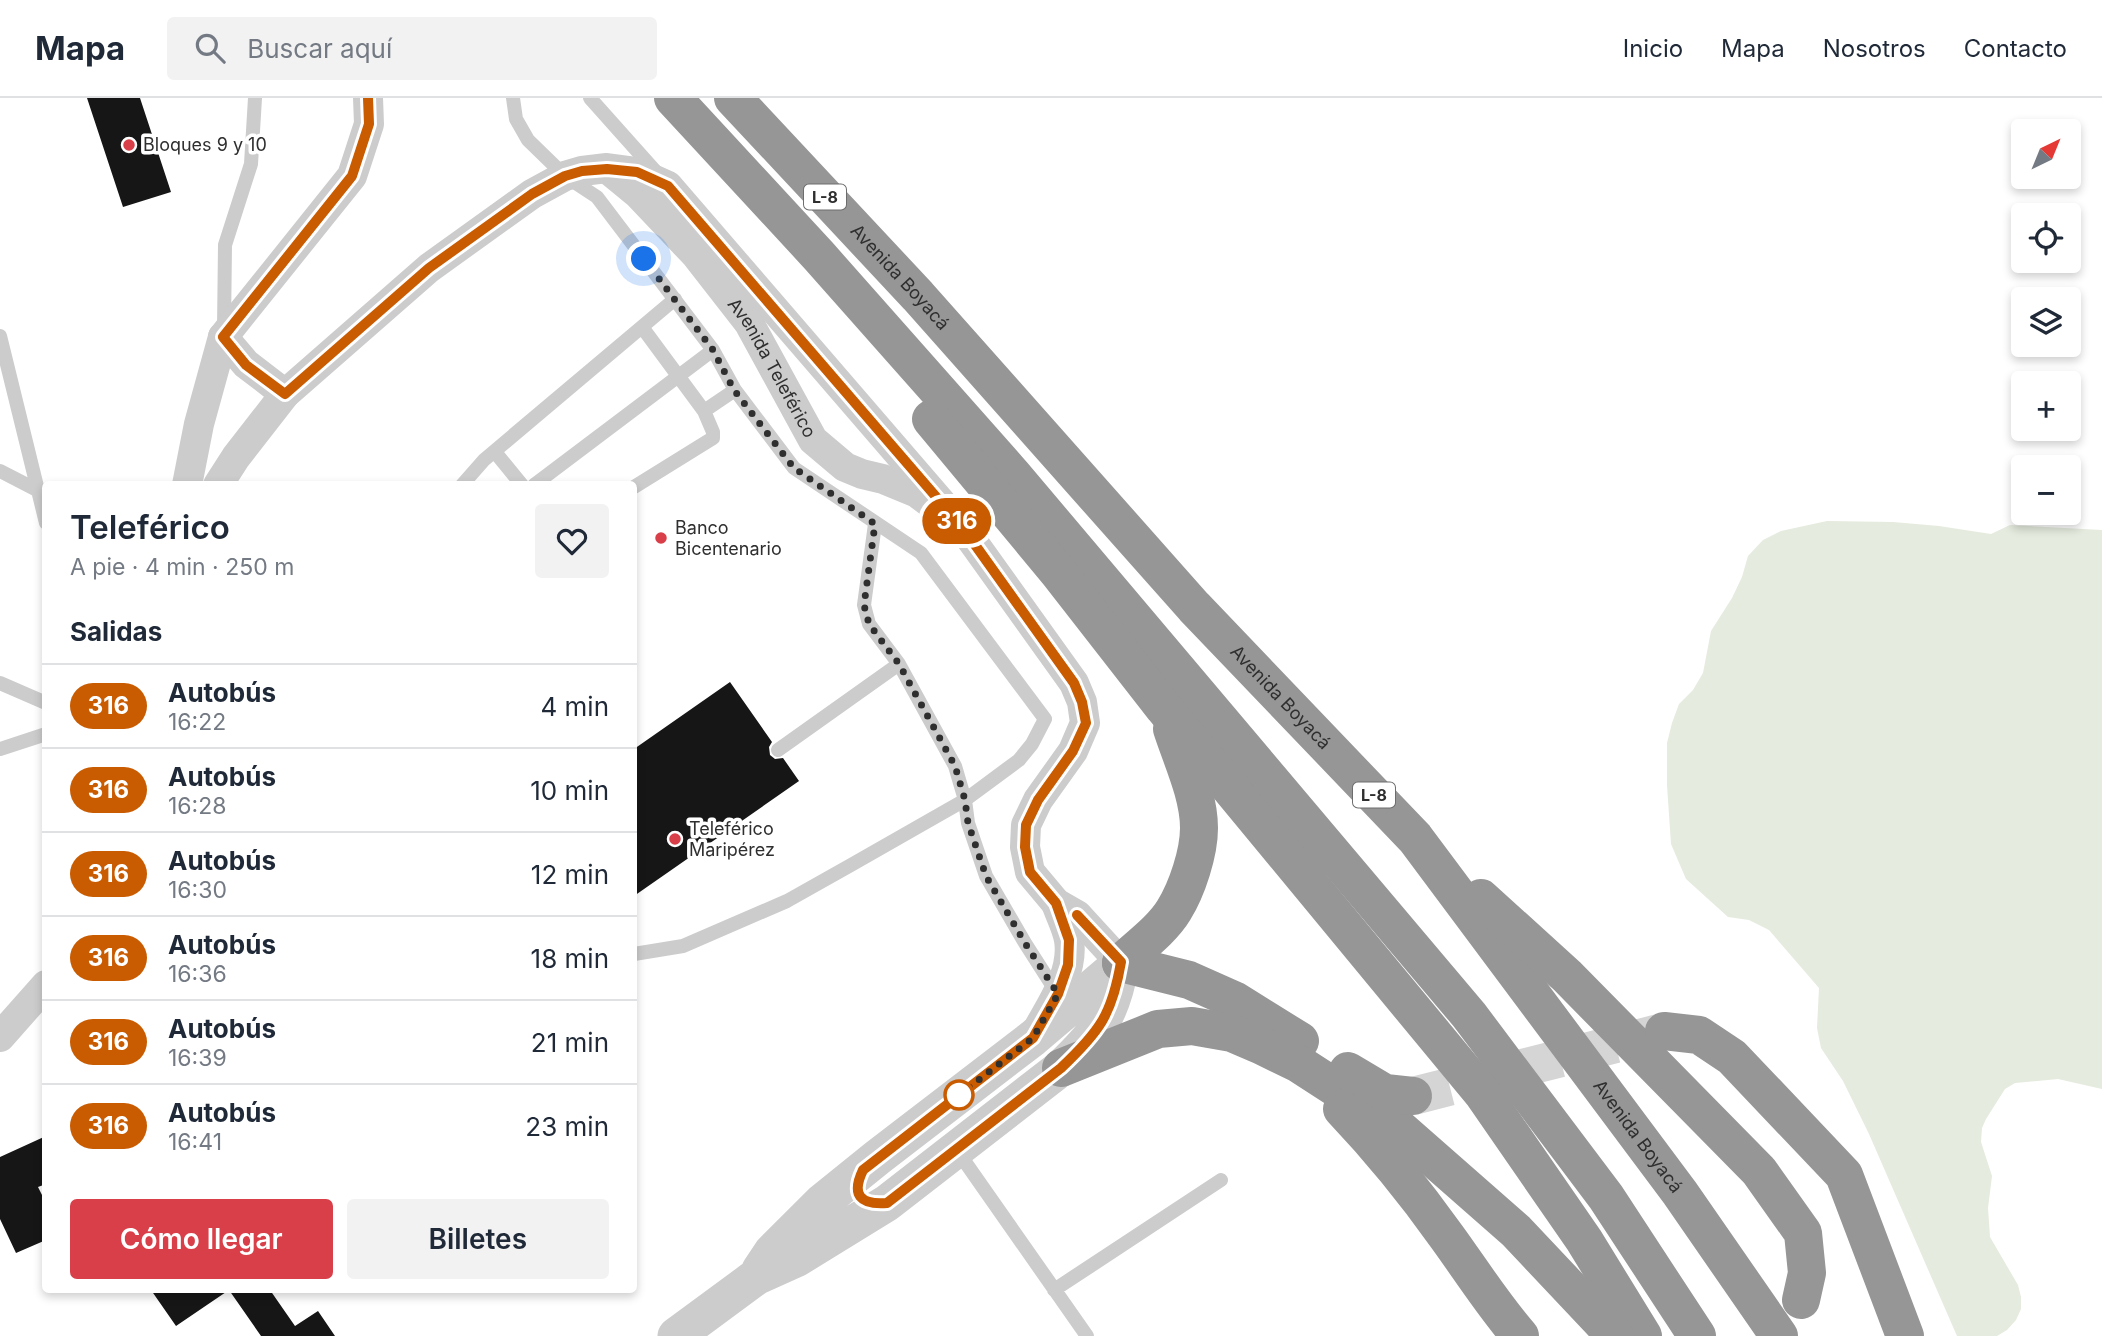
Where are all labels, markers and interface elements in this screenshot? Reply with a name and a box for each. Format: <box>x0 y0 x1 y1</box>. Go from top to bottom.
search box <box>167 17 657 80</box>
text: Mapa <box>35 28 125 68</box>
icon: search <box>191 29 229 67</box>
text: Buscar aquí <box>247 33 392 64</box>
text: Inicio <box>1623 34 1683 63</box>
text: Mapa <box>1721 34 1785 63</box>
text: Nosotros <box>1823 34 1926 63</box>
text: Contacto <box>1964 34 2067 63</box>
north arrow <box>2011 119 2081 189</box>
map controls <box>2011 119 2081 525</box>
place label: Bloques 9 y 10 <box>143 134 267 155</box>
marker: Bloques 9 y 10 <box>121 137 137 153</box>
road number: L-8 <box>804 184 846 209</box>
button: locate <box>2011 203 2081 273</box>
street label: Avenida Boyacá <box>847 220 954 334</box>
your location <box>626 241 661 276</box>
button: layers <box>2011 287 2081 357</box>
street label: Avenida Teleférico <box>724 294 821 441</box>
button: + <box>2011 371 2081 441</box>
button: − <box>2011 455 2081 525</box>
line badge: 316 <box>917 498 997 544</box>
button: heart <box>535 504 609 578</box>
text: 316 <box>936 506 978 535</box>
text: Teleférico <box>70 507 230 547</box>
place label: Banco Bicentenario <box>675 517 782 559</box>
marker: Banco Bicentenario <box>653 530 669 546</box>
text: A pie · 4 min · 250 m <box>70 553 294 581</box>
text: Salidas <box>70 616 162 647</box>
street label: Avenida Boyacá <box>1226 641 1335 753</box>
text: Autobús <box>168 677 276 708</box>
text: 316 <box>88 691 129 720</box>
text: 4 min <box>540 691 609 722</box>
text: 16:22 <box>168 708 226 736</box>
text: Autobús <box>168 761 276 792</box>
text: 316 <box>88 775 129 804</box>
text: 10 min <box>530 775 609 806</box>
road number: L-8 <box>1353 782 1395 808</box>
text: 16:28 <box>168 792 227 820</box>
place label: Teleférico Maripérez <box>689 818 775 860</box>
marker: Teleférico Maripérez <box>667 831 683 847</box>
text: Autobús <box>168 845 276 876</box>
text: 316 <box>88 859 129 888</box>
text: 12 min <box>531 859 609 890</box>
text: 16:30 <box>168 876 227 904</box>
text: Autobús <box>168 929 276 960</box>
text: 316 <box>88 943 129 972</box>
text: 18 min <box>531 943 609 974</box>
text: 16:36 <box>168 960 227 988</box>
text: Autobús <box>168 1013 276 1044</box>
text: 316 <box>88 1027 129 1056</box>
text: 21 min <box>531 1027 609 1058</box>
text: 16:39 <box>168 1044 227 1072</box>
street label: Avenida Boyacá <box>1589 1076 1687 1197</box>
unlabelled marker <box>944 1080 974 1110</box>
text: Autobús <box>168 1097 276 1128</box>
text: 316 <box>88 1111 129 1140</box>
text: 23 min <box>525 1111 609 1142</box>
text: 16:41 <box>168 1128 222 1156</box>
button: Cómo llegar <box>70 1199 333 1279</box>
button: Billetes <box>347 1199 609 1279</box>

